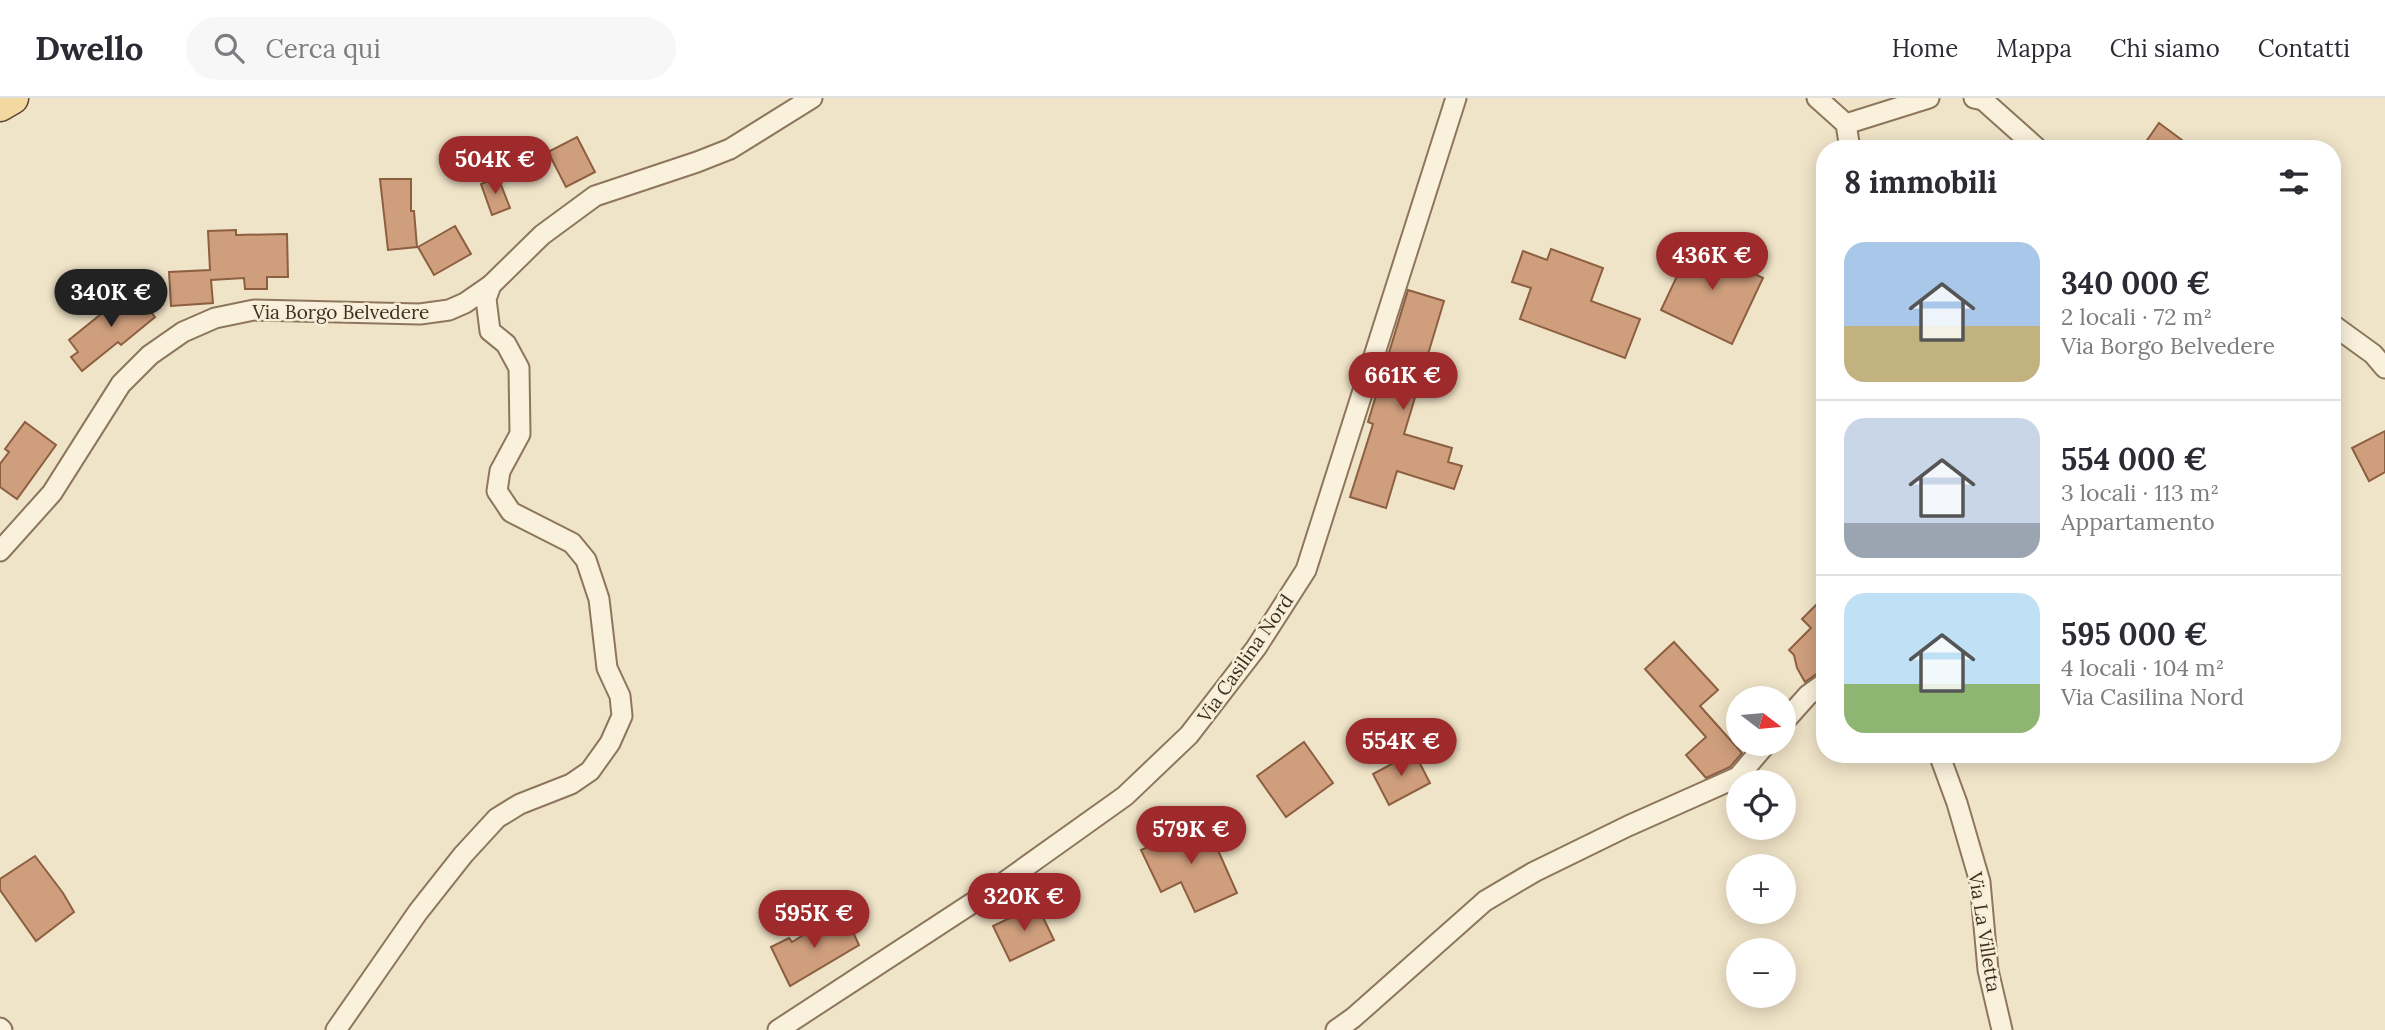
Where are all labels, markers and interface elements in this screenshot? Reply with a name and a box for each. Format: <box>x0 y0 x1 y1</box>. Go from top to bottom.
search box <box>186 17 676 80</box>
text: Dwello <box>35 27 144 69</box>
icon: search <box>210 29 248 67</box>
text: Cerca qui <box>266 32 381 65</box>
text: Home <box>1892 33 1958 64</box>
text: Mappa <box>1996 33 2072 64</box>
text: Chi siamo <box>2110 33 2220 64</box>
text: Contatti <box>2258 33 2350 64</box>
pin: 504K € <box>438 136 552 196</box>
text: 504K € <box>455 144 535 173</box>
text: 8 immobili <box>1844 163 1997 201</box>
icon: filters <box>2275 163 2313 201</box>
pin: 436K € <box>1655 232 1769 292</box>
text: 436K € <box>1672 240 1752 269</box>
text: 340 000 € <box>2061 264 2211 302</box>
pin: 340K € <box>54 270 168 329</box>
icon: home <box>1900 270 1984 354</box>
text: 340K € <box>70 277 152 306</box>
street label: Via Borgo Belvedere <box>252 300 429 324</box>
text: 2 locali · 72 m² <box>2061 302 2212 331</box>
text: Via Borgo Belvedere <box>2061 331 2275 360</box>
pin: 661K € <box>1346 352 1460 412</box>
text: 661K € <box>1365 360 1441 389</box>
text: 554 000 € <box>2061 440 2207 478</box>
icon: home <box>1900 446 1984 530</box>
text: 3 locali · 113 m² <box>2061 478 2219 507</box>
text: Appartamento <box>2061 507 2215 536</box>
street label: Via Casilina Nord <box>1191 589 1298 728</box>
text: 595 000 € <box>2061 615 2208 653</box>
icon: home <box>1900 621 1984 705</box>
text: 4 locali · 104 m² <box>2061 653 2224 682</box>
text: Via Casilina Nord <box>2061 682 2244 711</box>
north arrow <box>1726 686 1796 756</box>
map controls <box>1726 686 1796 1008</box>
pin: 554K € <box>1344 718 1458 778</box>
text: 554K € <box>1362 726 1440 755</box>
button: locate <box>1726 770 1796 840</box>
pin: 579K € <box>1134 806 1248 866</box>
text: 579K € <box>1152 814 1230 843</box>
button: + <box>1726 854 1796 924</box>
street label: Via La Villetta <box>1964 869 2006 994</box>
pin: 320K € <box>967 874 1081 933</box>
text: 320K € <box>984 881 1064 910</box>
pin: 595K € <box>757 890 871 950</box>
text: 595K € <box>774 898 854 927</box>
button: − <box>1726 938 1796 1008</box>

